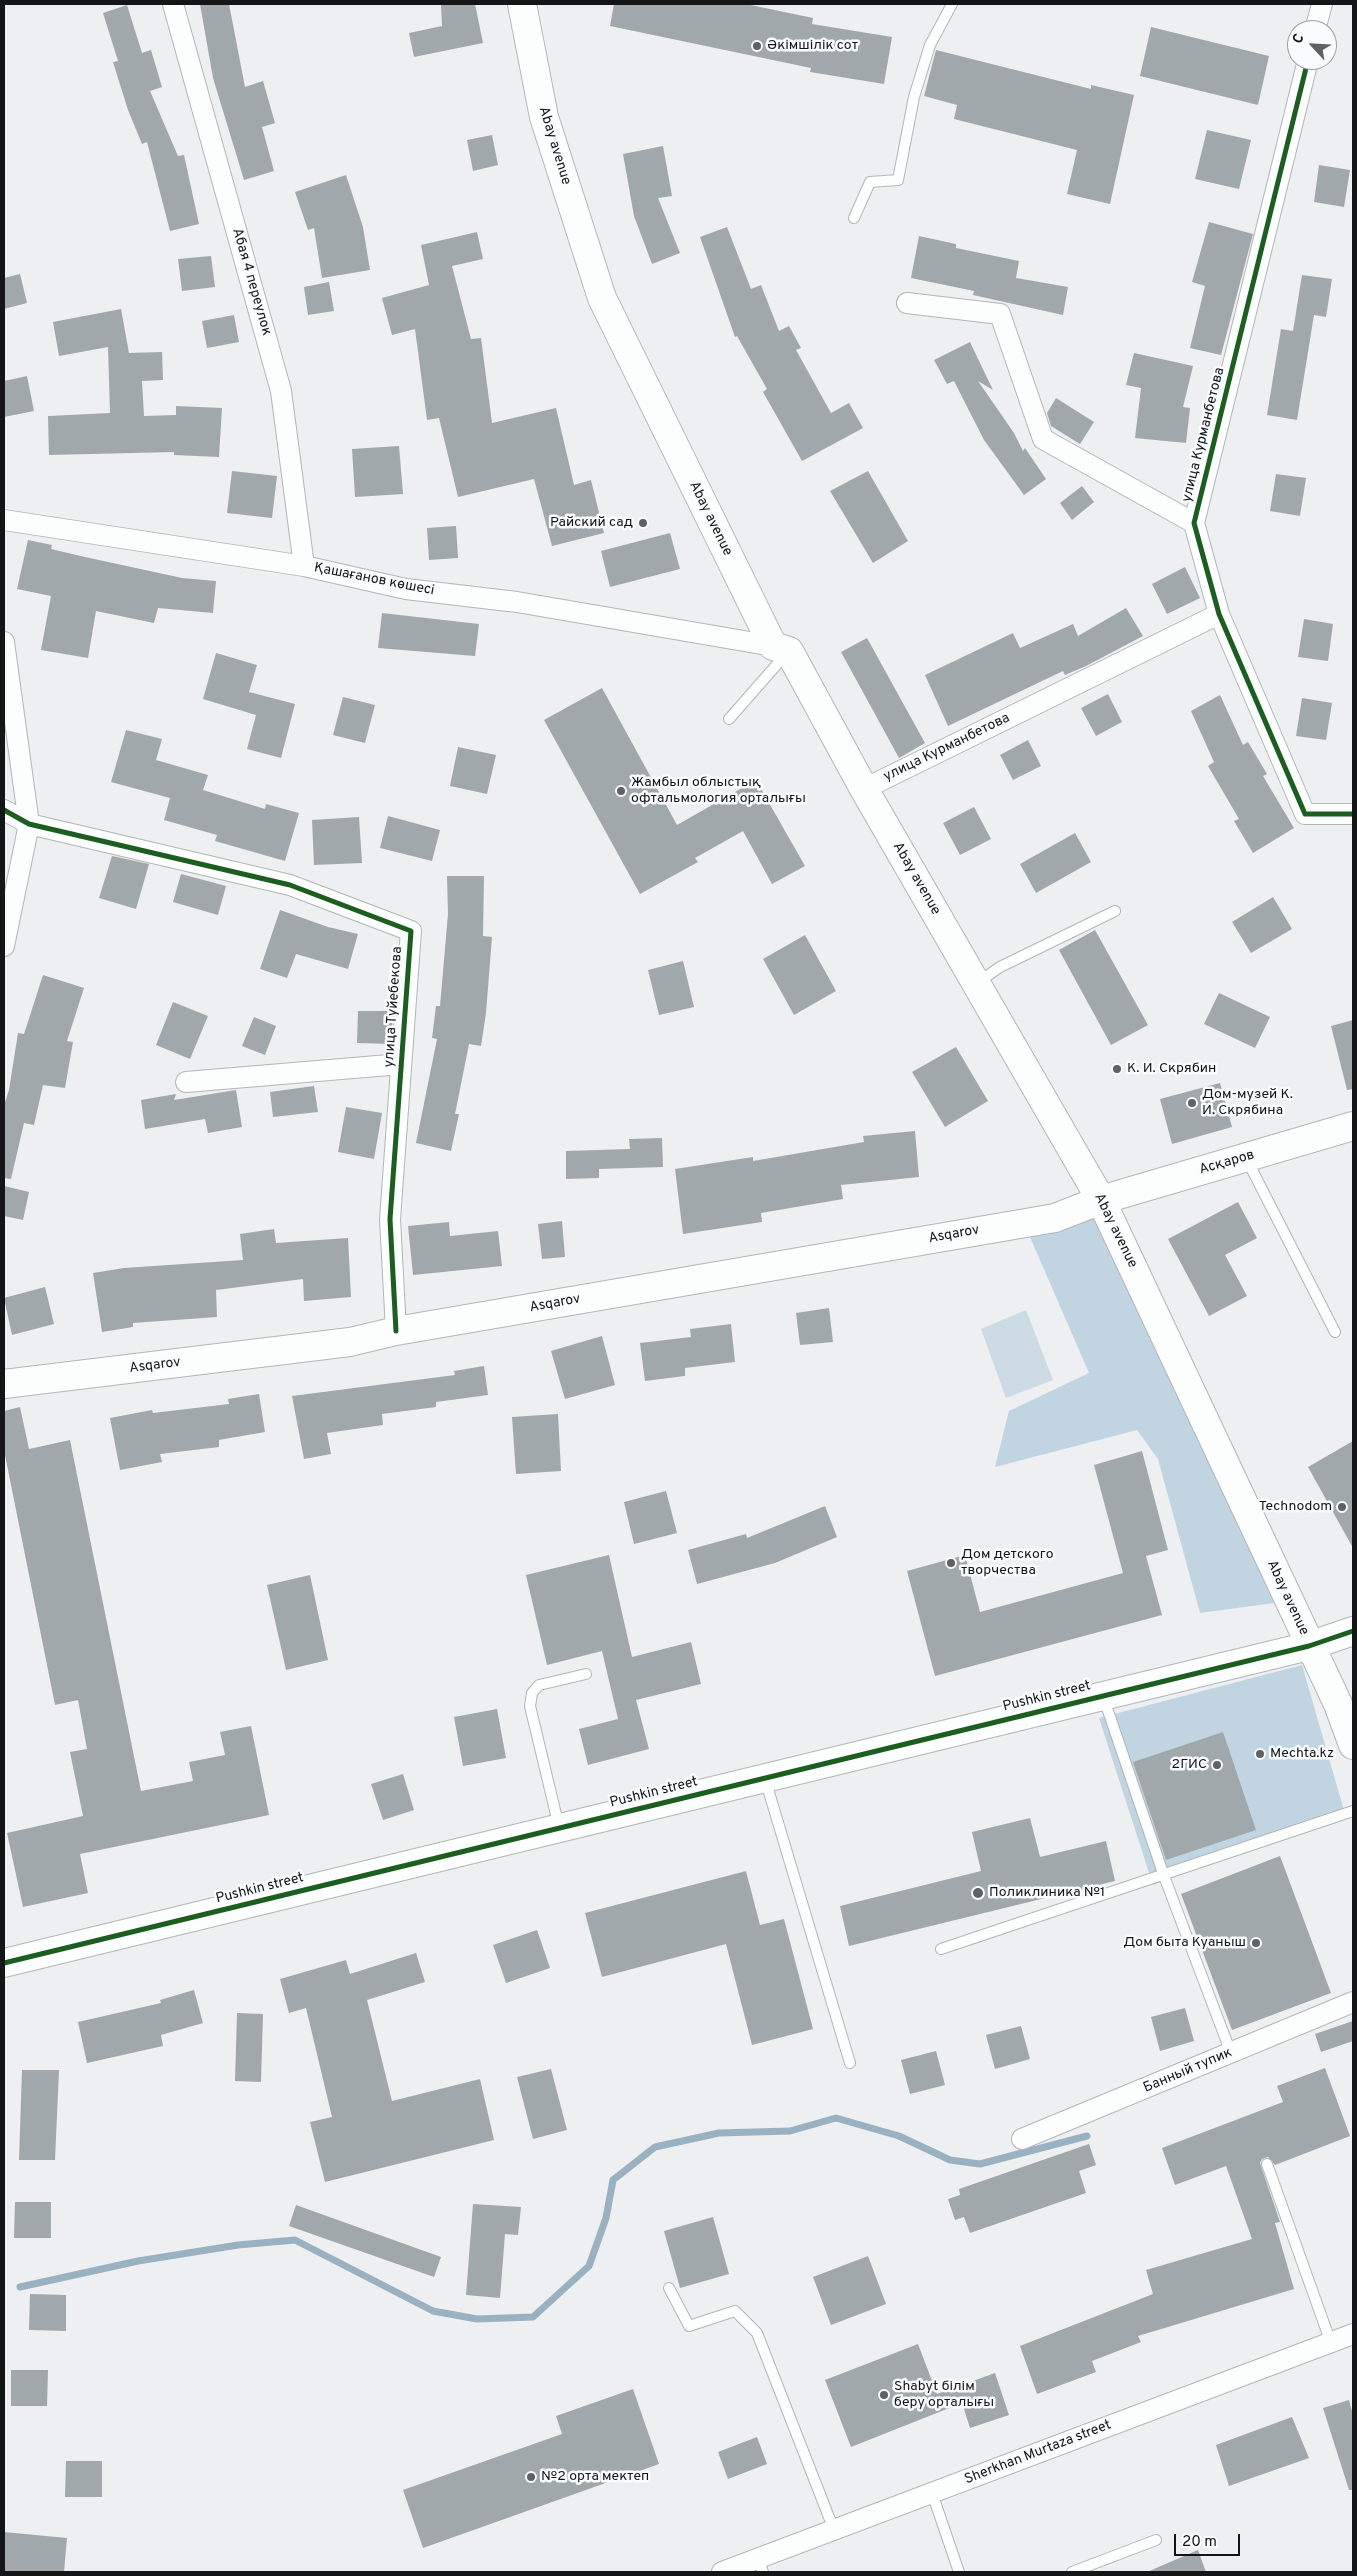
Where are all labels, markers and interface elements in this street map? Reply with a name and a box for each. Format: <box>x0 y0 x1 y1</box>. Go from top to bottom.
north arrow <box>1287 20 1337 70</box>
text: С <box>1289 31 1308 47</box>
place label: Әкімшілік сот <box>767 38 858 54</box>
marker: Әкімшілік сот <box>751 40 763 52</box>
street label: Abay avenue <box>534 105 574 187</box>
street label: Абая 4 переулок <box>228 226 274 338</box>
street label: улица Курманбетова <box>1179 366 1229 504</box>
street label: Abay avenue <box>685 479 735 559</box>
place label: Райский сад <box>550 515 633 531</box>
marker: Райский сад <box>637 517 649 529</box>
street label: Қашағанов көшесі <box>312 560 436 600</box>
street label: улица Курманбетова <box>881 710 1013 786</box>
place label: Жамбыл облыстық офтальмология орталығы <box>631 775 806 808</box>
marker: Жамбыл облыстық офтальмология орталығы <box>615 785 627 797</box>
street label: Abay avenue <box>888 840 944 918</box>
street label: улица Туйебекова <box>381 946 407 1068</box>
place label: К. И. Скрябин <box>1127 1061 1216 1077</box>
marker: К. И. Скрябин <box>1111 1063 1123 1075</box>
place label: Дом-музей К. И. Скрябина <box>1202 1087 1293 1120</box>
marker: Дом-музей К. И. Скрябина <box>1186 1097 1198 1109</box>
street label: Асқаров <box>1197 1147 1257 1179</box>
street label: Abay avenue <box>1090 1191 1140 1271</box>
street label: Asqarov <box>927 1222 981 1248</box>
street label: Asqarov <box>528 1291 582 1317</box>
street label: Asqarov <box>128 1355 182 1377</box>
place label: Technodom <box>1259 1499 1332 1515</box>
marker: Technodom <box>1336 1501 1348 1513</box>
place label: Дом детского творчества <box>961 1547 1054 1580</box>
marker: Дом детского творчества <box>945 1557 957 1569</box>
street label: Abay avenue <box>1262 1558 1312 1638</box>
street label: Pushkin street <box>1001 1678 1093 1716</box>
place label: Mechta.kz <box>1270 1746 1334 1762</box>
marker: Mechta.kz <box>1254 1748 1266 1760</box>
place label: 2ГИС <box>1172 1757 1207 1773</box>
marker: 2ГИС <box>1211 1759 1223 1771</box>
street label: Pushkin street <box>608 1774 700 1812</box>
street label: Pushkin street <box>214 1870 306 1908</box>
place label: Поликлиника №1 <box>989 1885 1105 1901</box>
marker: Поликлиника №1 <box>971 1886 985 1900</box>
place label: Дом быта Куаныш <box>1123 1935 1246 1951</box>
marker: Дом быта Куаныш <box>1250 1937 1262 1949</box>
street label: Банный тупик <box>1141 2045 1235 2097</box>
place label: Shabyt білім беру орталығы <box>894 2379 994 2412</box>
marker: Shabyt білім беру орталығы <box>878 2389 890 2401</box>
street label: Sherkhan Murtaza street <box>962 2417 1114 2489</box>
place label: №2 орта мектеп <box>541 2469 649 2485</box>
marker: №2 орта мектеп <box>525 2471 537 2483</box>
scale bar <box>1177 2524 1243 2556</box>
text: 20 m <box>1182 2533 1217 2552</box>

